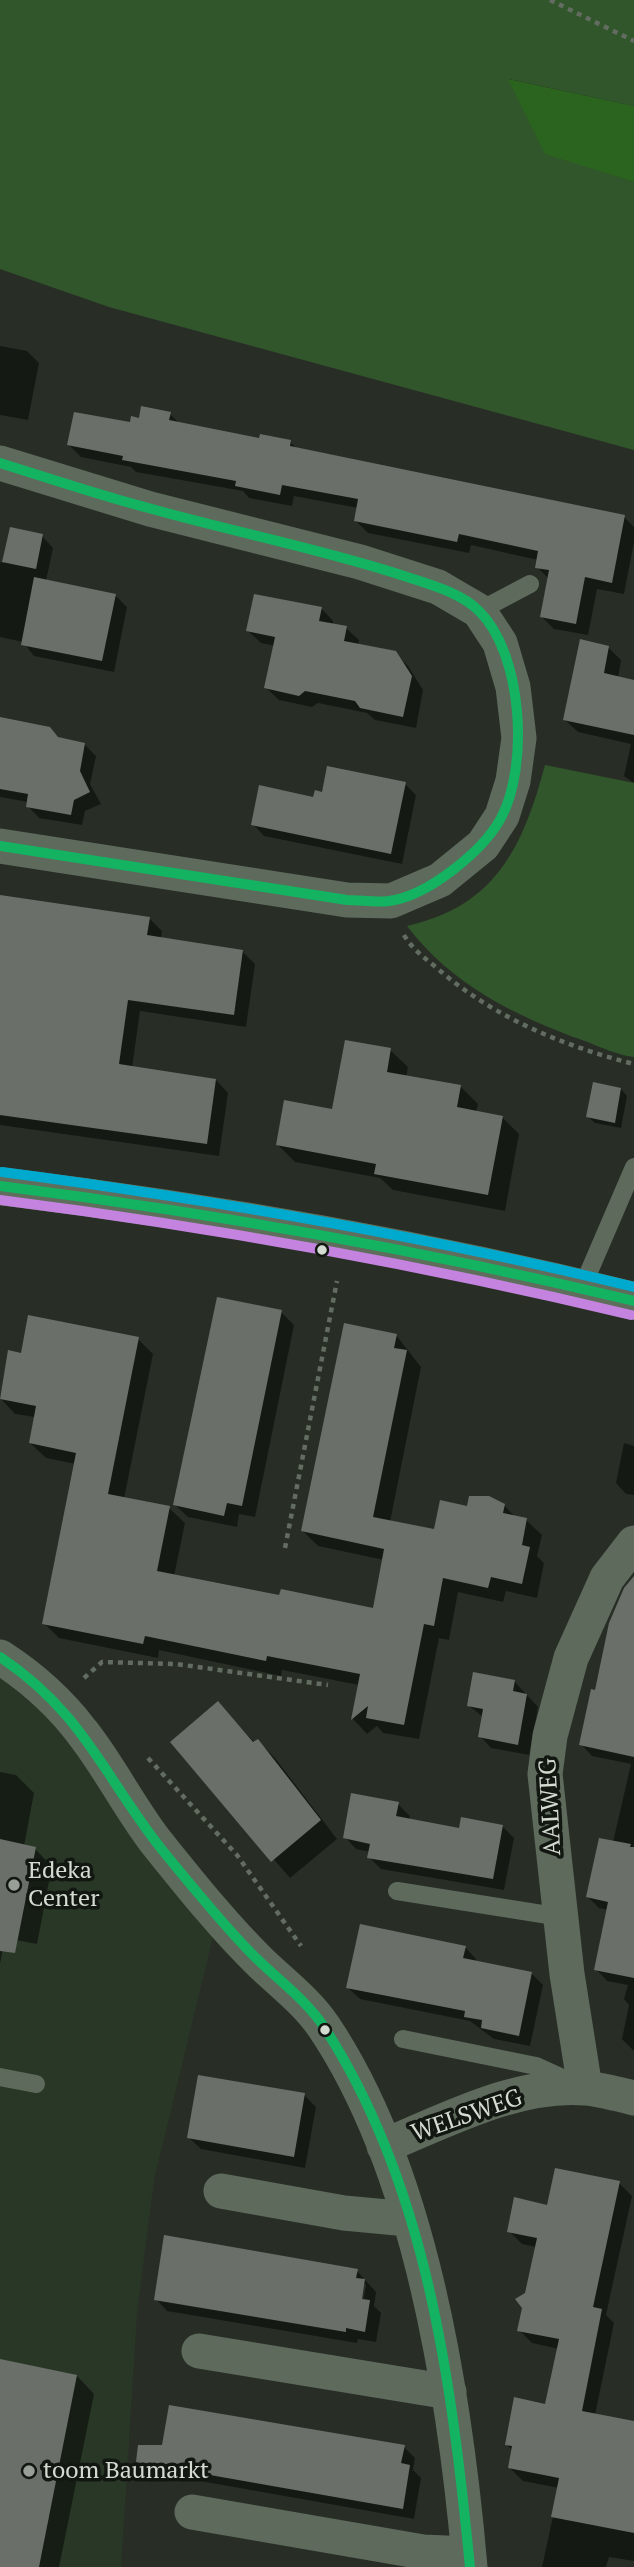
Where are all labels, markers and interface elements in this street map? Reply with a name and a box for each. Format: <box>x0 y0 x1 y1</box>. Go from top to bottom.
unlabelled marker <box>315 1243 329 1257</box>
street label: AALWEG <box>534 1758 568 1856</box>
place label: Edeka Center <box>28 1857 99 1913</box>
marker: Edeka Center <box>6 1877 22 1893</box>
unlabelled marker <box>318 2023 332 2037</box>
street label: WELSWEG <box>408 2084 526 2148</box>
place label: toom Baumarkt <box>43 2457 209 2485</box>
marker: toom Baumarkt <box>21 2463 37 2479</box>

